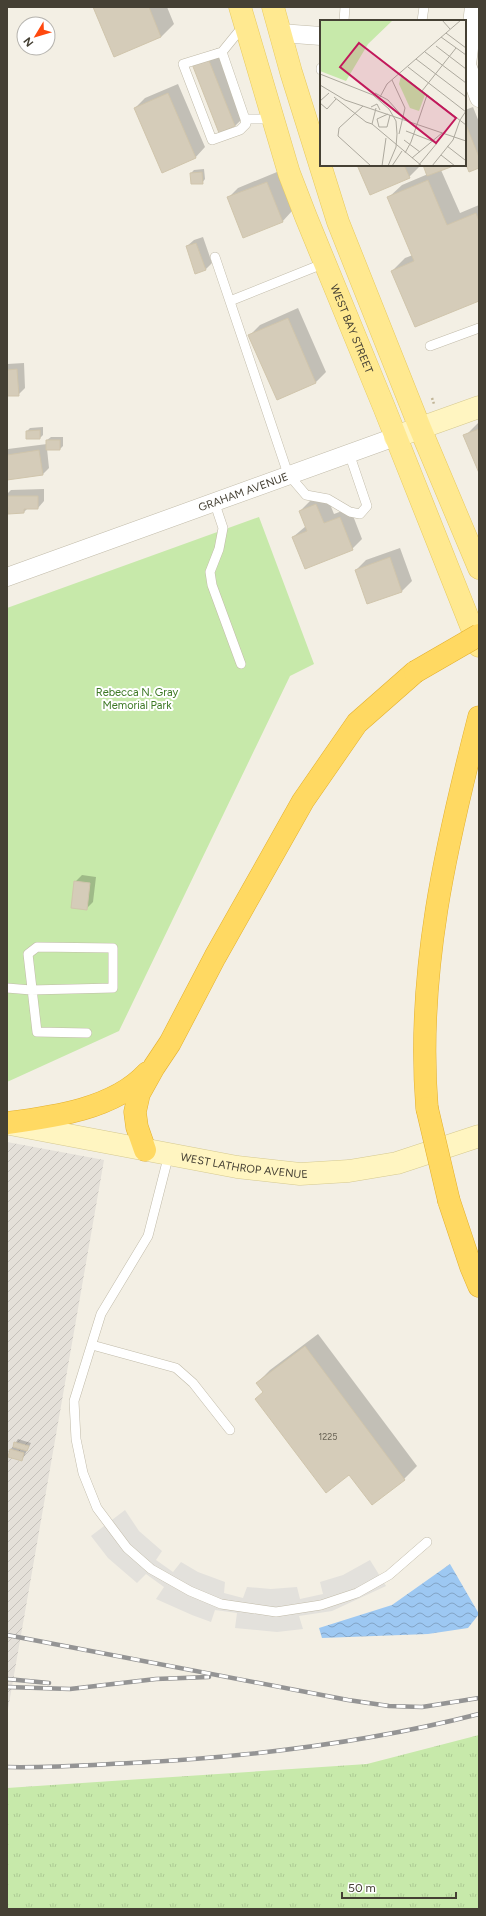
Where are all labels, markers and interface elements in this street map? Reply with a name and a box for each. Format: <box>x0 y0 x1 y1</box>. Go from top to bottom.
north arrow <box>16 16 56 56</box>
inset map <box>320 20 466 166</box>
text: N <box>21 34 36 49</box>
street label: WEST BAY STREET <box>327 283 375 375</box>
street label: GRAHAM AVENUE <box>197 470 290 514</box>
park label: Rebecca N. Gray Memorial Park <box>96 686 178 712</box>
street label: WEST LATHROP AVENUE <box>179 1150 308 1181</box>
house number: 1225 <box>319 1431 337 1442</box>
scale bar <box>342 1874 456 1900</box>
text: 50 m <box>348 1881 376 1895</box>

